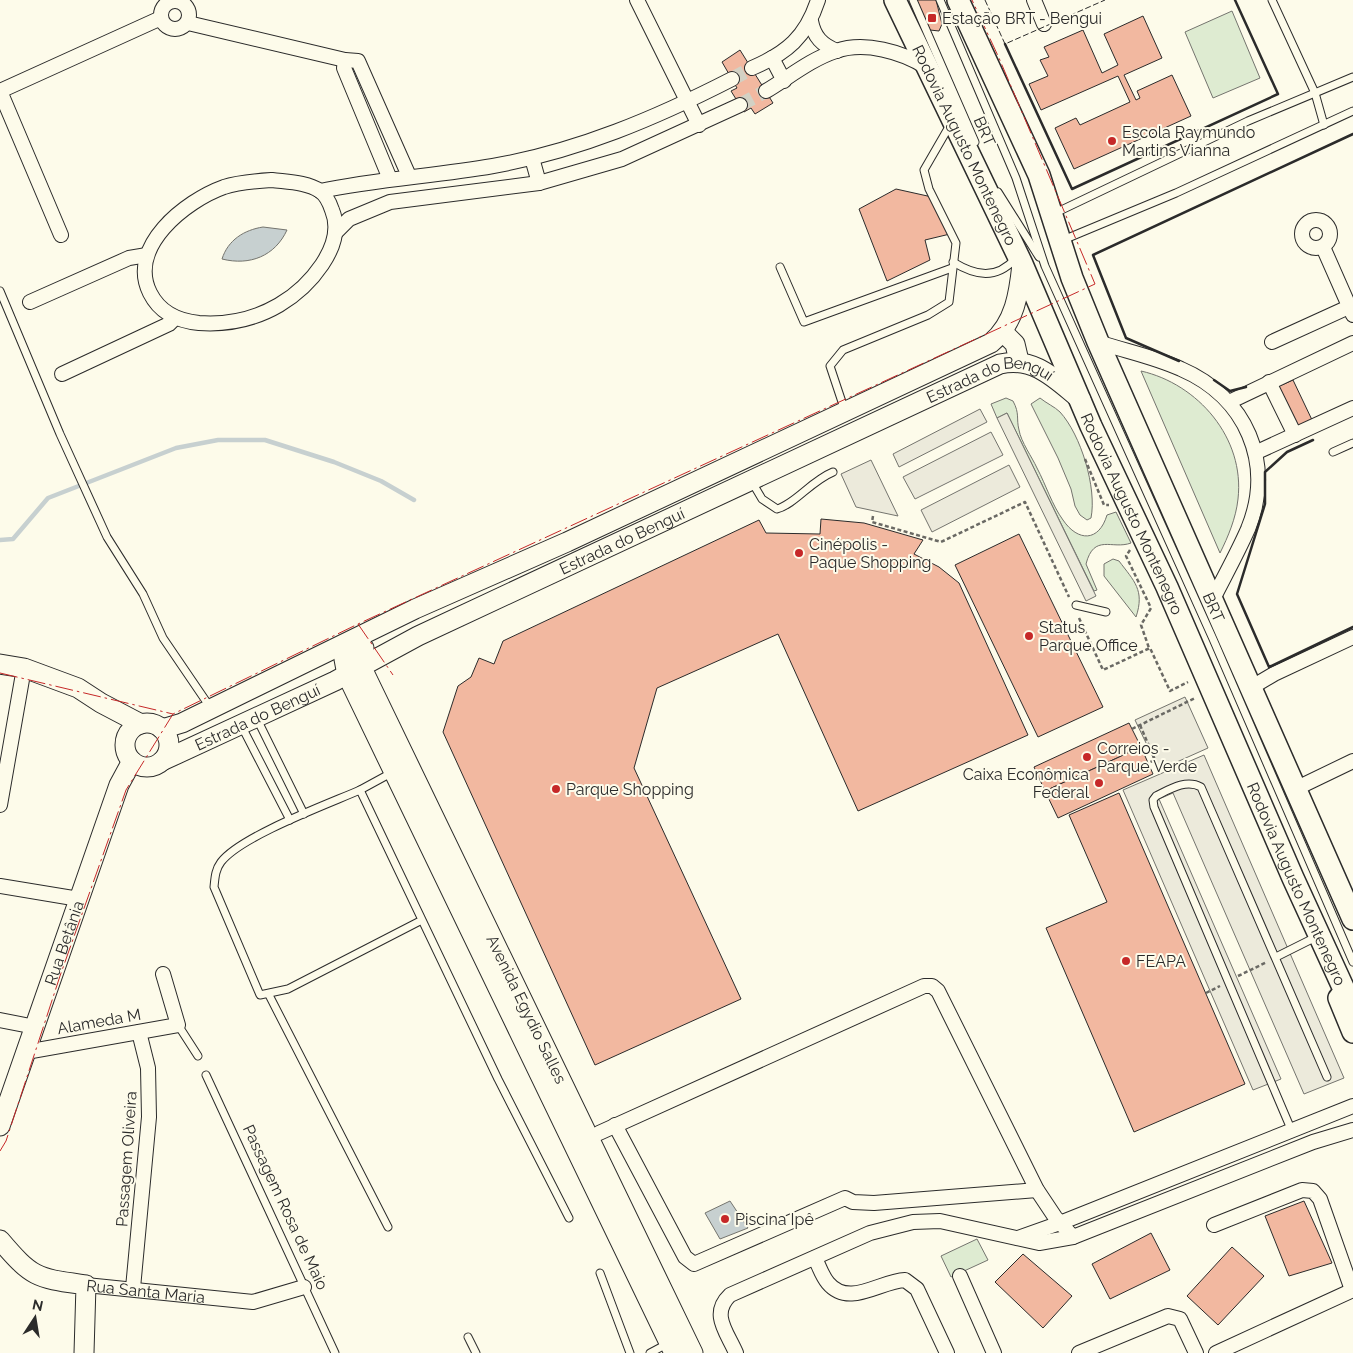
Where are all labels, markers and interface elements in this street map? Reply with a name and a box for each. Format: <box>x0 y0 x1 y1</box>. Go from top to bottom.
place label: Estação BRT - Bengui <box>942 9 1102 28</box>
marker: Estação BRT - Bengui <box>926 12 938 24</box>
street label: Rodovia Augusto Montenegro <box>908 42 1021 249</box>
street label: BRT <box>970 113 1000 149</box>
place label: Escola Raymundo Martins Vianna <box>1122 123 1255 160</box>
marker: Escola Raymundo Martins Vianna <box>1106 135 1118 147</box>
street label: Estrada do Benguí <box>923 353 1058 407</box>
street label: Rodovia Augusto Montenegro <box>1077 410 1187 618</box>
street label: Estrada do Benguí <box>556 504 688 579</box>
place label: Cinépolis - Paque Shopping <box>809 535 931 572</box>
marker: Cinépolis - Paque Shopping <box>793 547 805 559</box>
street label: BRT <box>1199 589 1229 625</box>
place label: Status Parque Office <box>1039 618 1138 655</box>
marker: Status Parque Office <box>1023 630 1035 642</box>
street label: Estrada do Benguí <box>192 680 324 755</box>
place label: Correios - Parque Verde <box>1097 739 1197 776</box>
marker: Correios - Parque Verde <box>1081 751 1093 763</box>
place label: Caixa Econômica Federal <box>963 765 1090 802</box>
marker: Caixa Econômica Federal <box>1093 777 1105 789</box>
place label: Parque Shopping <box>566 780 694 799</box>
street label: Rodovia Augusto Montenegro <box>1243 780 1350 988</box>
marker: Parque Shopping <box>550 783 562 795</box>
street label: Rua Betânia <box>41 898 88 988</box>
street label: Avenida Egydio Salles <box>482 932 570 1087</box>
place label: FEAPA <box>1136 952 1186 971</box>
marker: FEAPA <box>1120 955 1132 967</box>
street label: Alameda M <box>56 1005 142 1038</box>
street label: Passagem Oliveira <box>112 1090 141 1228</box>
street label: Passagem Rosa de Maio <box>239 1122 332 1293</box>
place label: Piscina Ipê <box>735 1210 814 1229</box>
marker: Piscina Ipê <box>719 1213 731 1225</box>
street label: Rua Santa Maria <box>85 1276 206 1307</box>
north arrow <box>10 1293 60 1343</box>
text: N <box>31 1296 45 1314</box>

